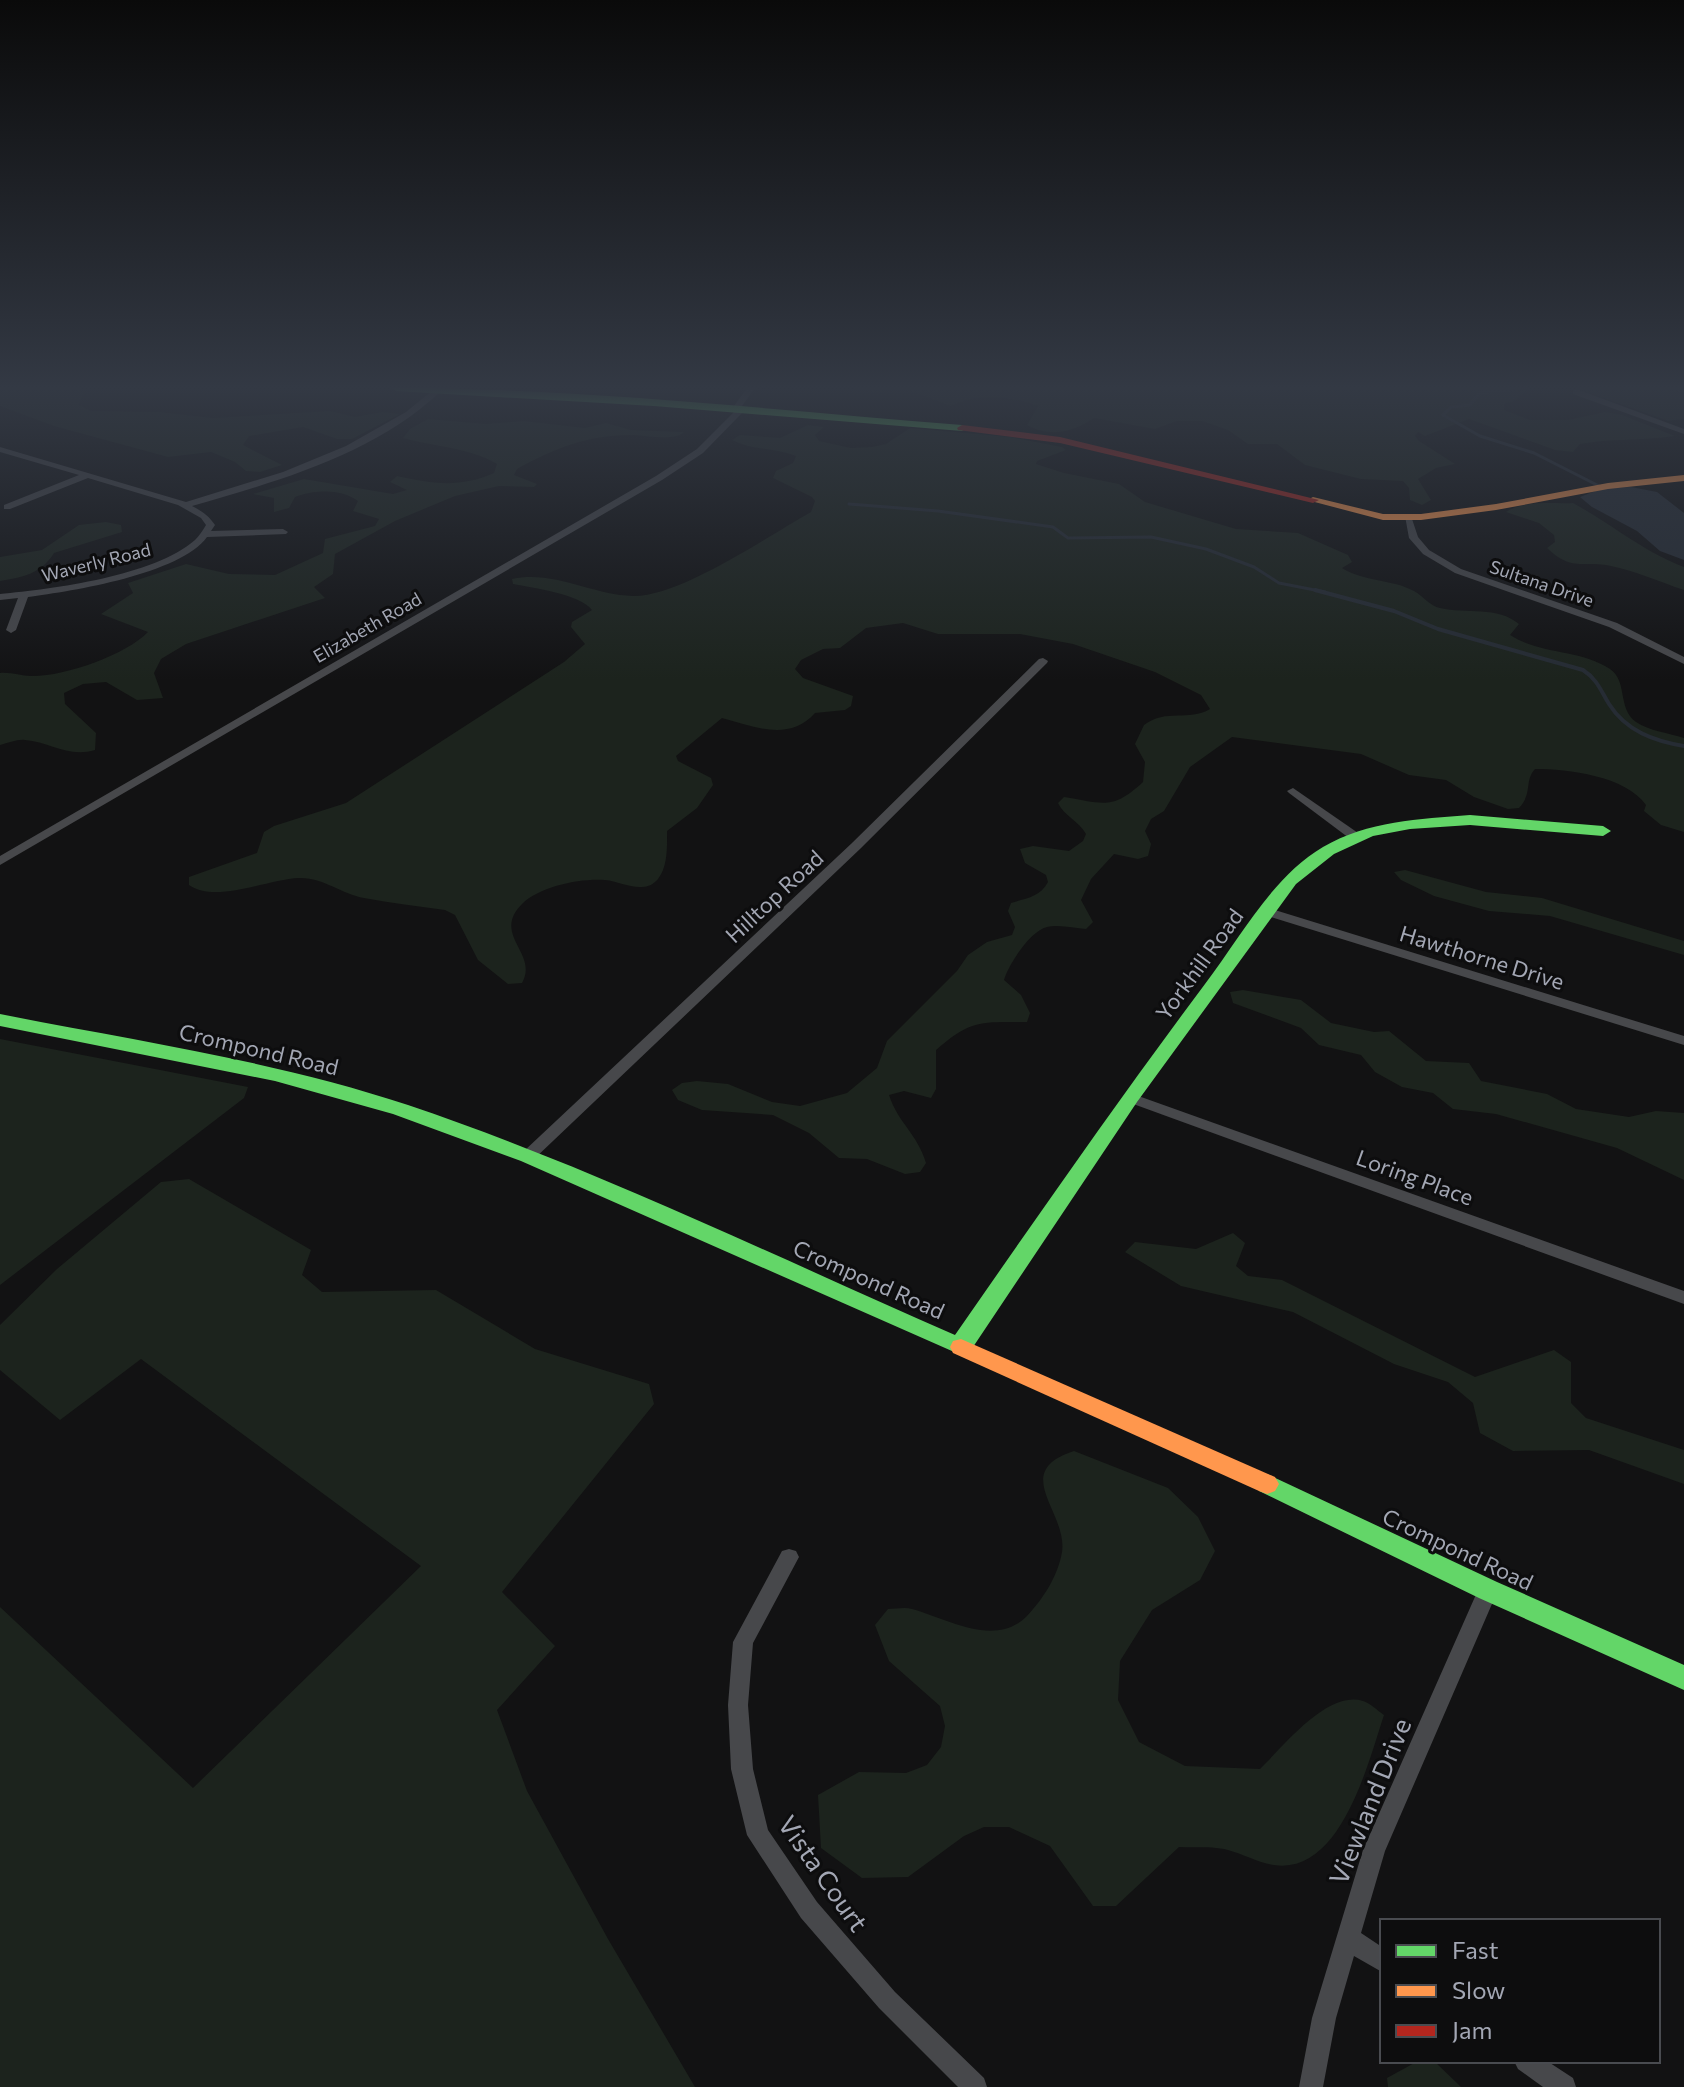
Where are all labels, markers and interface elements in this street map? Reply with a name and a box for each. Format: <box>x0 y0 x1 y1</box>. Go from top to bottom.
street label: Waverly Road <box>39 538 153 586</box>
street label: Sultana Drive <box>1487 555 1597 611</box>
street label: Elizabeth Road <box>309 587 425 667</box>
street label: Hilltop Road <box>719 844 829 948</box>
street label: Yorkhill Road <box>1150 903 1248 1025</box>
street label: Hawthorne Drive <box>1397 919 1567 995</box>
street label: Crompond Road <box>177 1018 341 1080</box>
street label: Loring Place <box>1353 1143 1477 1211</box>
street label: Crompond Road <box>789 1234 949 1324</box>
street label: Crompond Road <box>1378 1502 1538 1596</box>
street label: Viewland Drive <box>1322 1713 1416 1889</box>
street label: Vista Court <box>773 1809 875 1937</box>
legend <box>1380 1919 1660 2063</box>
text: Fast <box>1452 1935 1499 1964</box>
text: Slow <box>1452 1975 1505 2004</box>
text: Jam <box>1452 2015 1492 2044</box>

